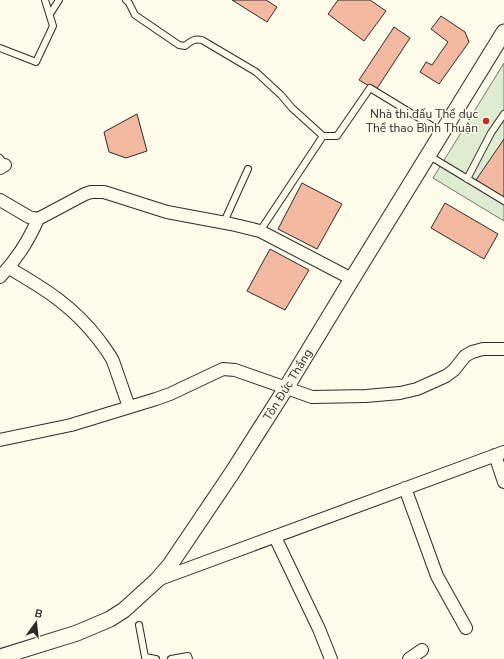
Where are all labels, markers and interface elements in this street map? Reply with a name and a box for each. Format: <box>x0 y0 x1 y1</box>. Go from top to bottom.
place label: Nhà thi đấu Thể dục Thể thao Bình Thuận <box>366 106 478 136</box>
marker: Nhà thi đấu Thể dục Thể thao Bình Thuận <box>481 116 491 126</box>
street label: Tôn Đức Thắng <box>259 346 316 424</box>
north arrow <box>16 603 56 643</box>
text: B <box>33 606 44 622</box>

